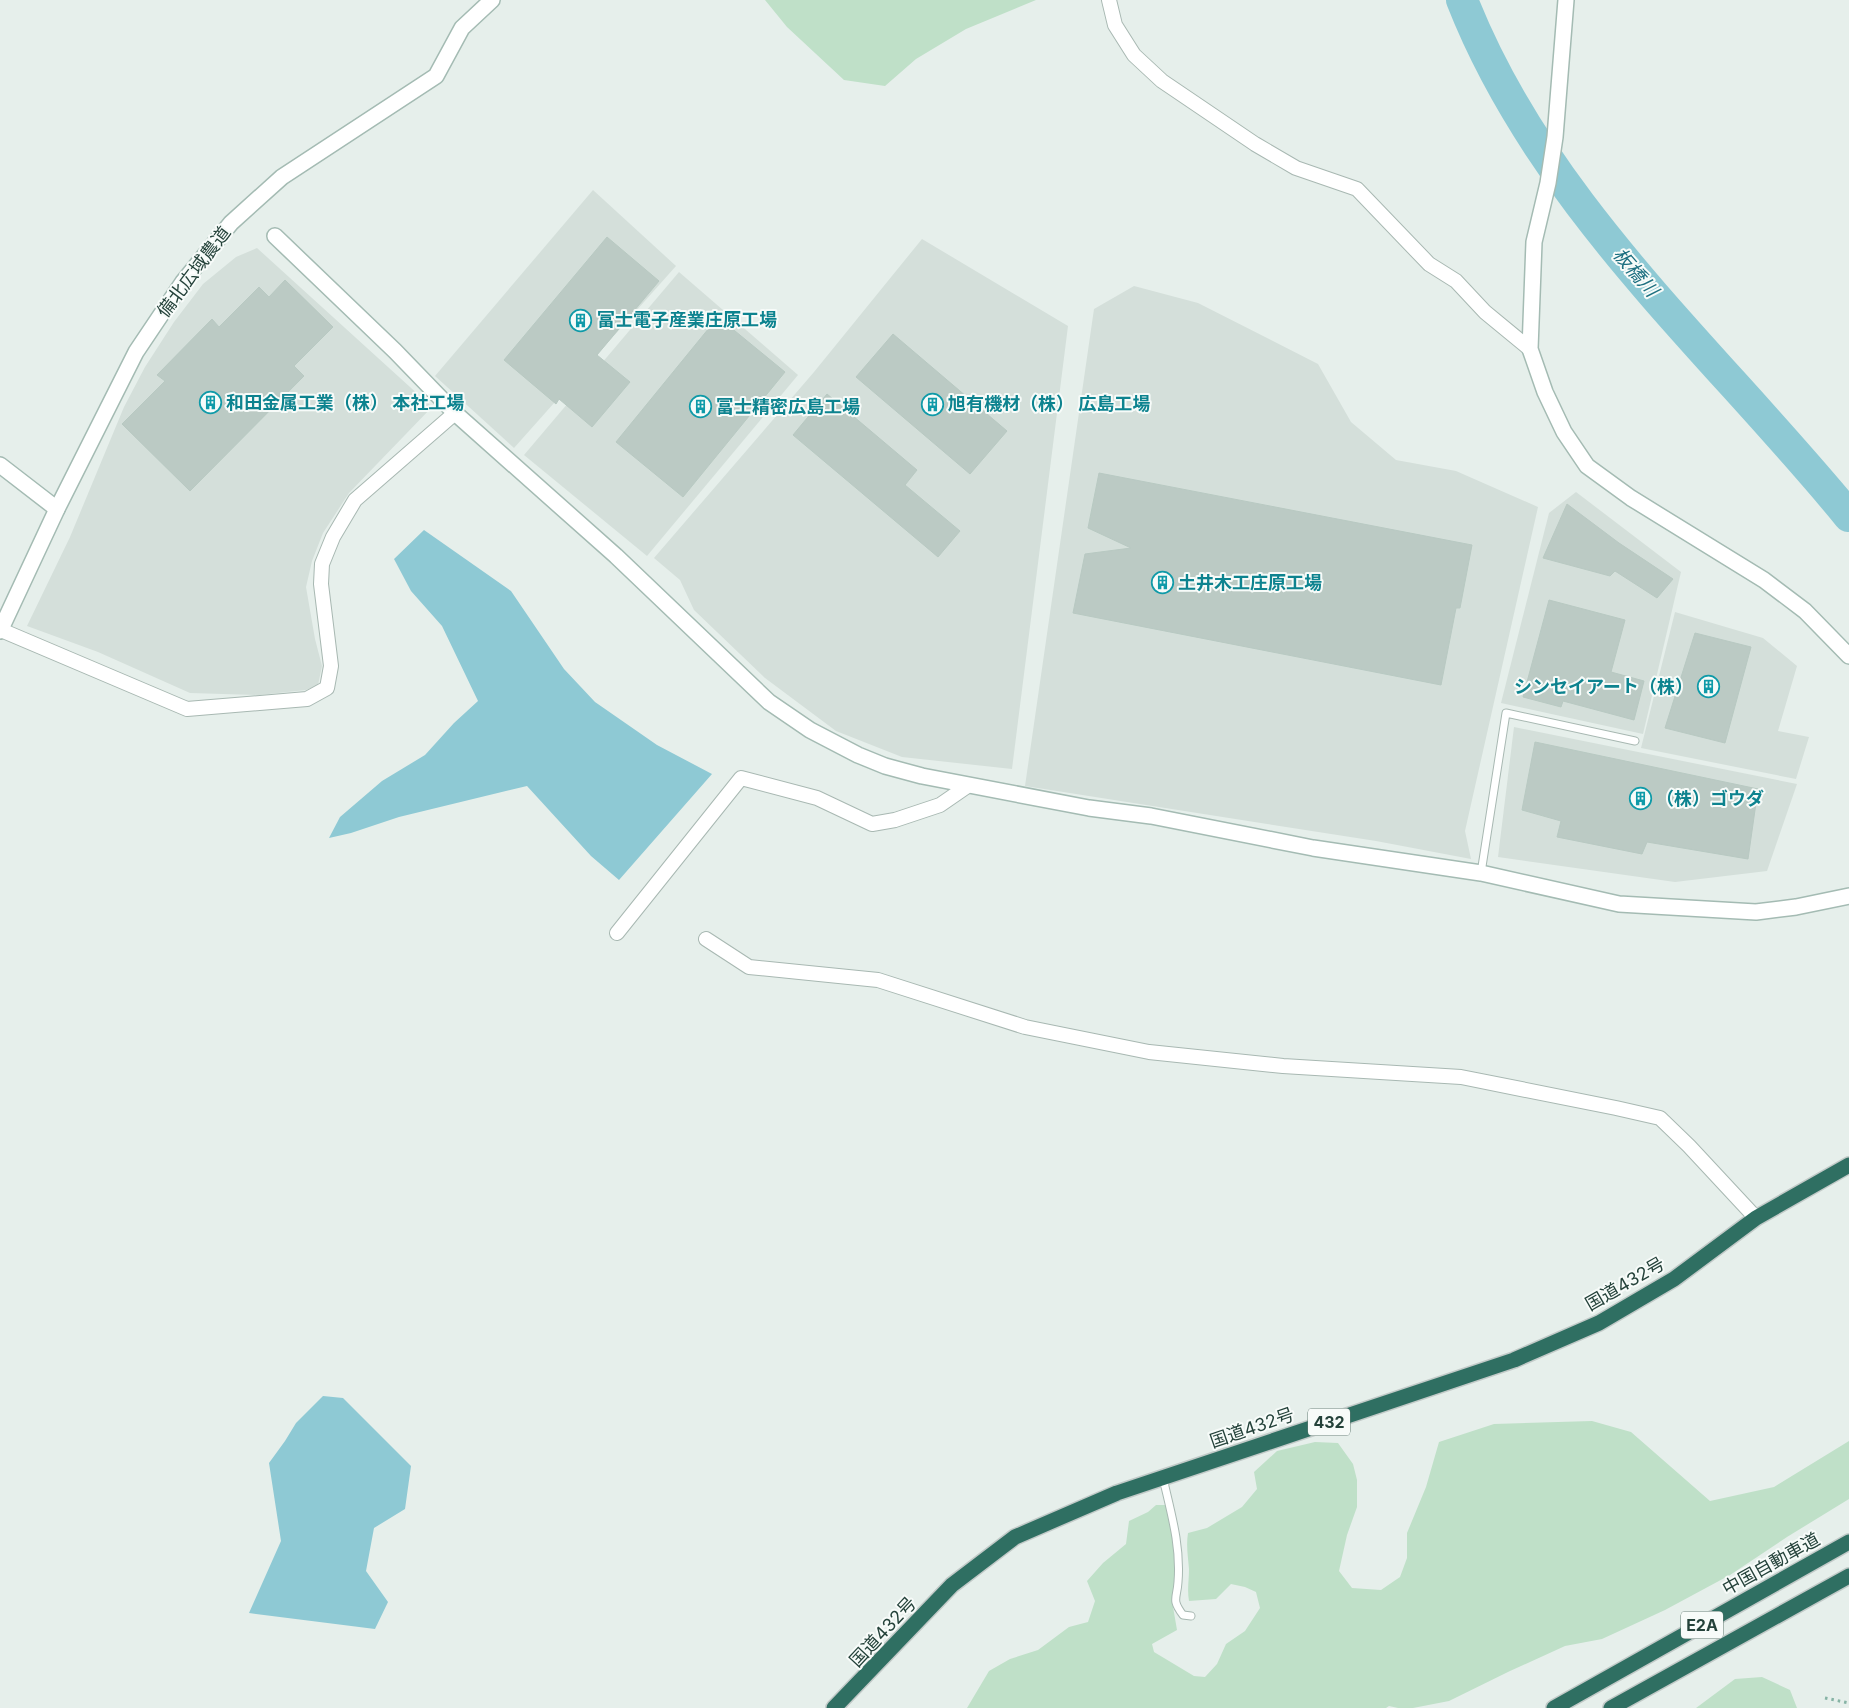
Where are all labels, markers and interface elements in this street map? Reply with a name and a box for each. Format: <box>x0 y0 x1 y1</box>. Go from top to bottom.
street label: 備北広域農道 <box>153 222 234 321</box>
water label: 板橋川 <box>1608 243 1664 303</box>
building icon: 富士電子産業庄原工場 <box>569 308 593 332</box>
place label: 富士電子産業庄原工場 <box>597 309 777 330</box>
building icon: 和田金属工業（株） 本社工場 <box>198 391 222 415</box>
place label: 和田金属工業（株） 本社工場 <box>226 392 464 413</box>
building icon: 旭有機材（株） 広島工場 <box>920 392 944 416</box>
place label: 旭有機材（株） 広島工場 <box>948 393 1150 414</box>
building icon: 冨士精密広島工場 <box>688 395 712 419</box>
place label: 冨士精密広島工場 <box>716 396 860 417</box>
building icon: 土井木工庄原工場 <box>1150 571 1174 595</box>
place label: 土井木工庄原工場 <box>1178 572 1322 593</box>
building icon: シンセイアート（株） <box>1697 675 1721 699</box>
place label: シンセイアート（株） <box>1514 676 1693 697</box>
building icon: （株）ゴウダ <box>1628 787 1652 811</box>
place label: （株）ゴウダ <box>1656 788 1764 809</box>
street label: 国道432号 <box>1582 1253 1668 1315</box>
street label: 国道432号 <box>1207 1403 1297 1452</box>
road number: 432 <box>1308 1408 1350 1435</box>
street label: 中国自動車道 <box>1718 1528 1823 1599</box>
street label: 国道432号 <box>845 1592 920 1671</box>
road number: E2A <box>1681 1612 1723 1638</box>

